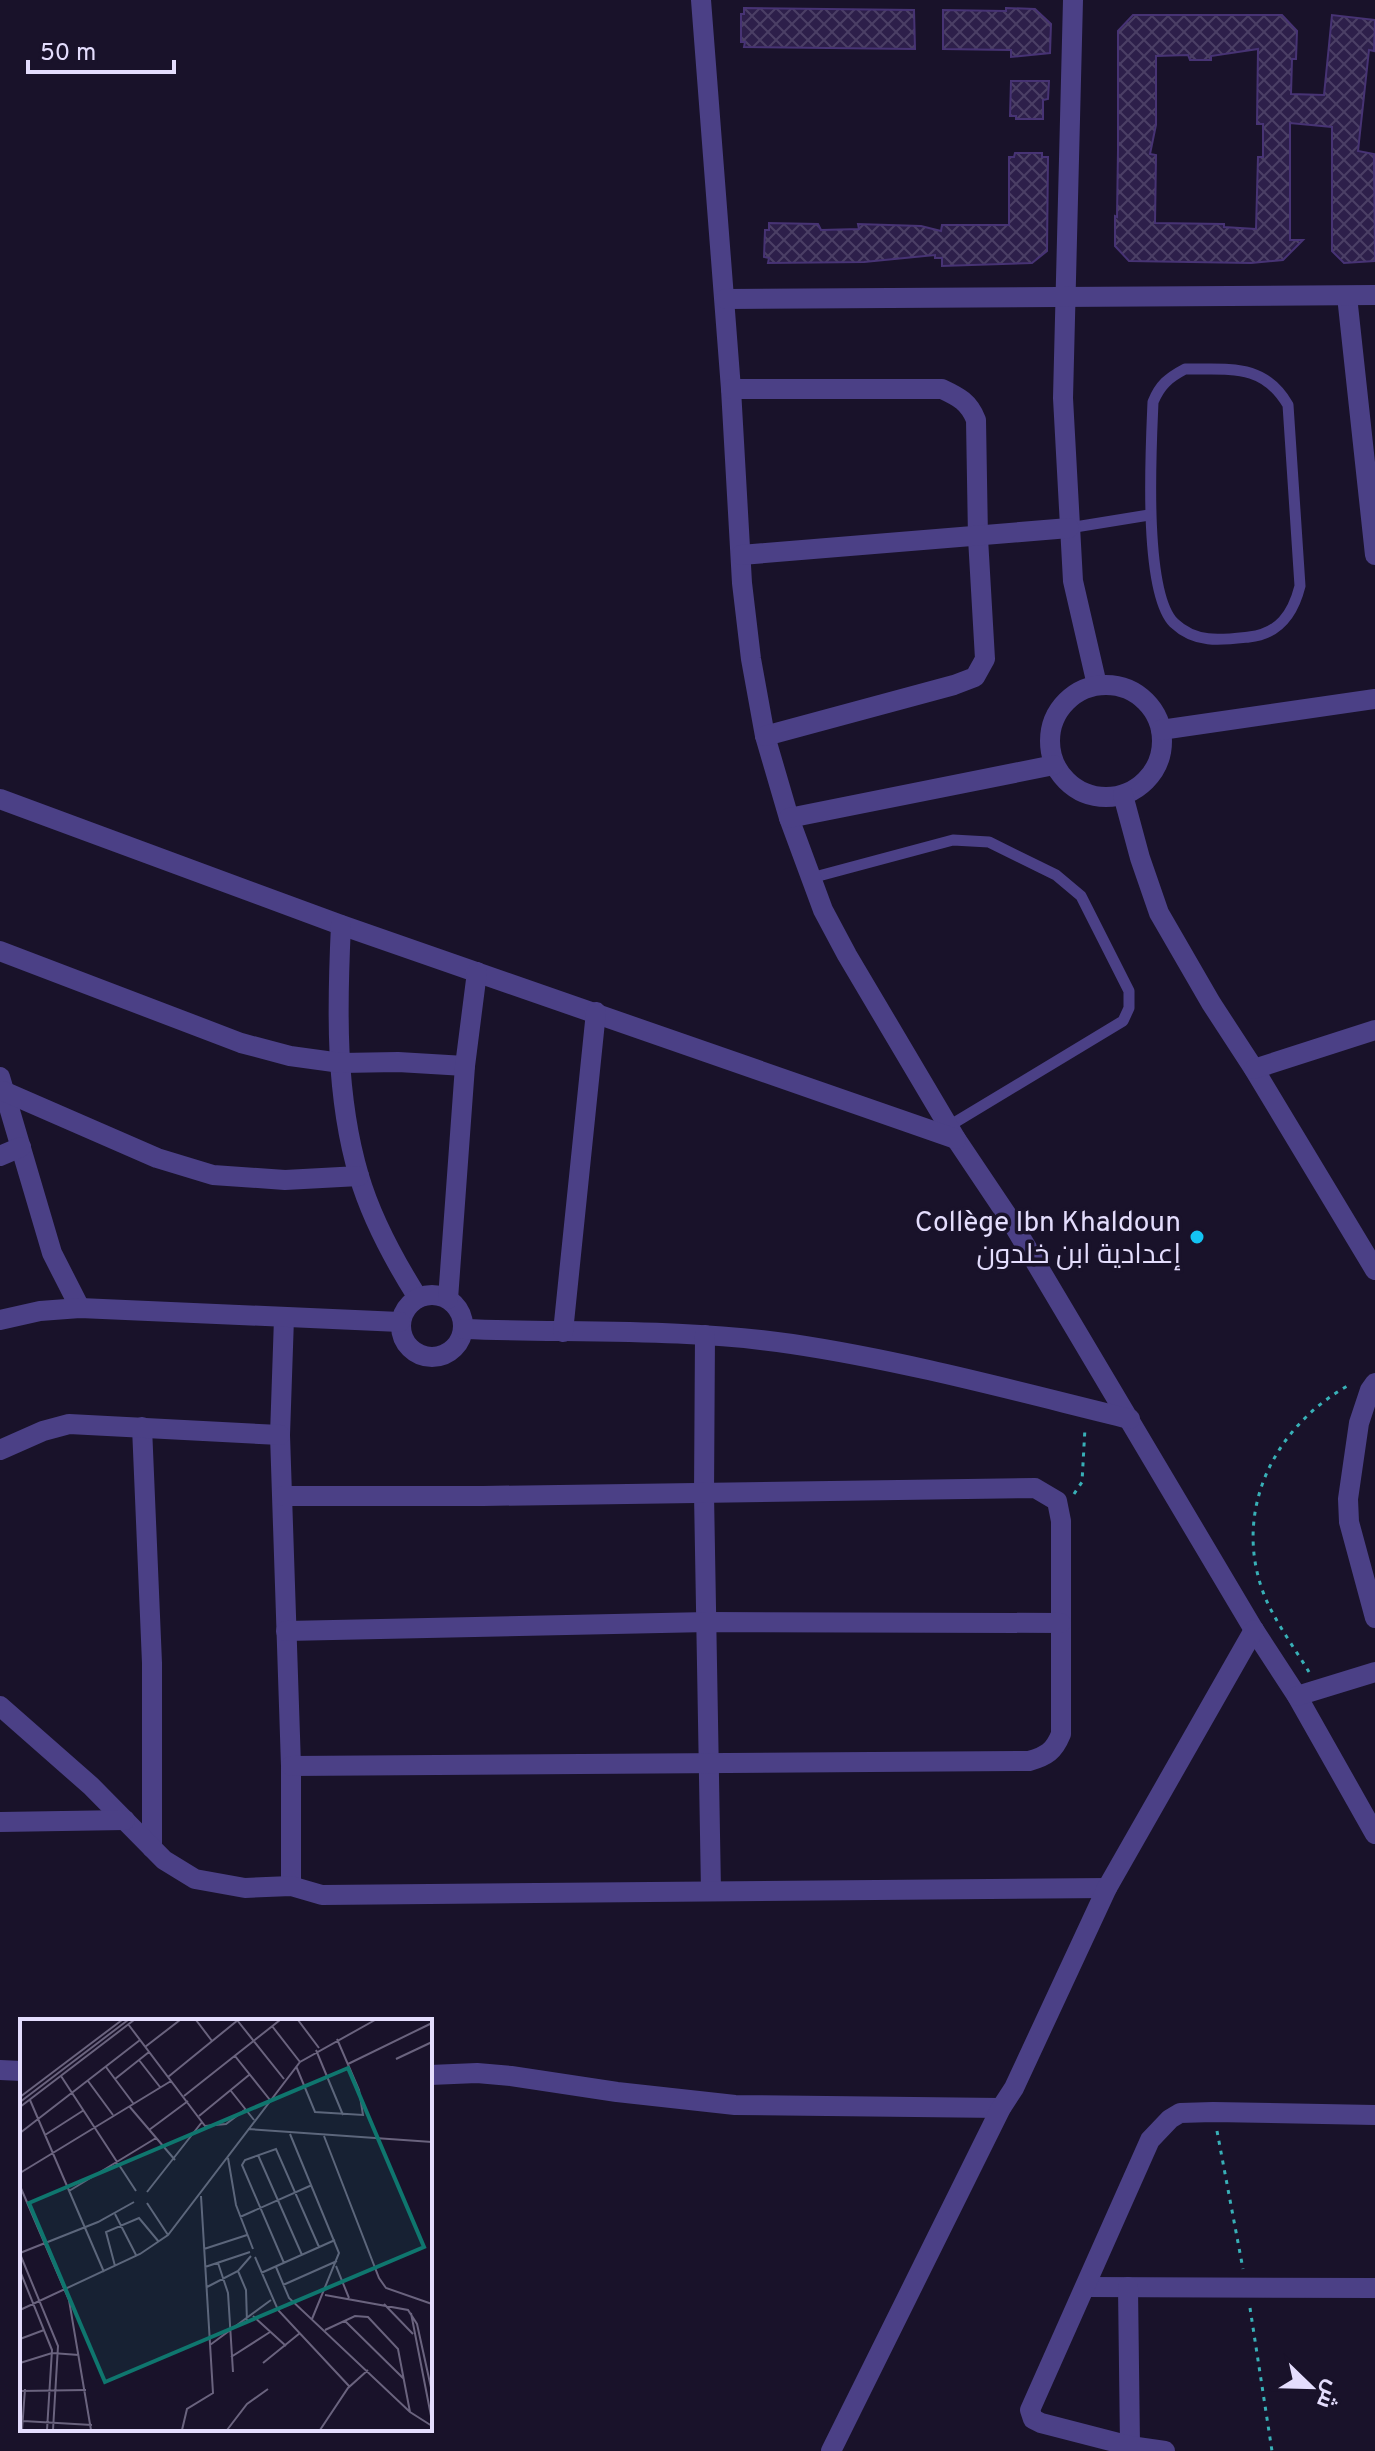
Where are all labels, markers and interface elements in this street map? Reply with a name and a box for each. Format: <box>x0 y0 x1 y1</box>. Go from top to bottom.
scale bar <box>28 24 174 74</box>
text: 50 m <box>40 39 96 69</box>
place label: Collège Ibn Khaldoun إعدادية ابن خلدون <box>915 1206 1181 1274</box>
marker: Collège Ibn Khaldoun إعدادية ابن خلدون <box>1188 1228 1206 1246</box>
inset map <box>20 2019 432 2431</box>
north arrow <box>1271 2347 1351 2427</box>
text: ش <box>1309 2376 1345 2412</box>

